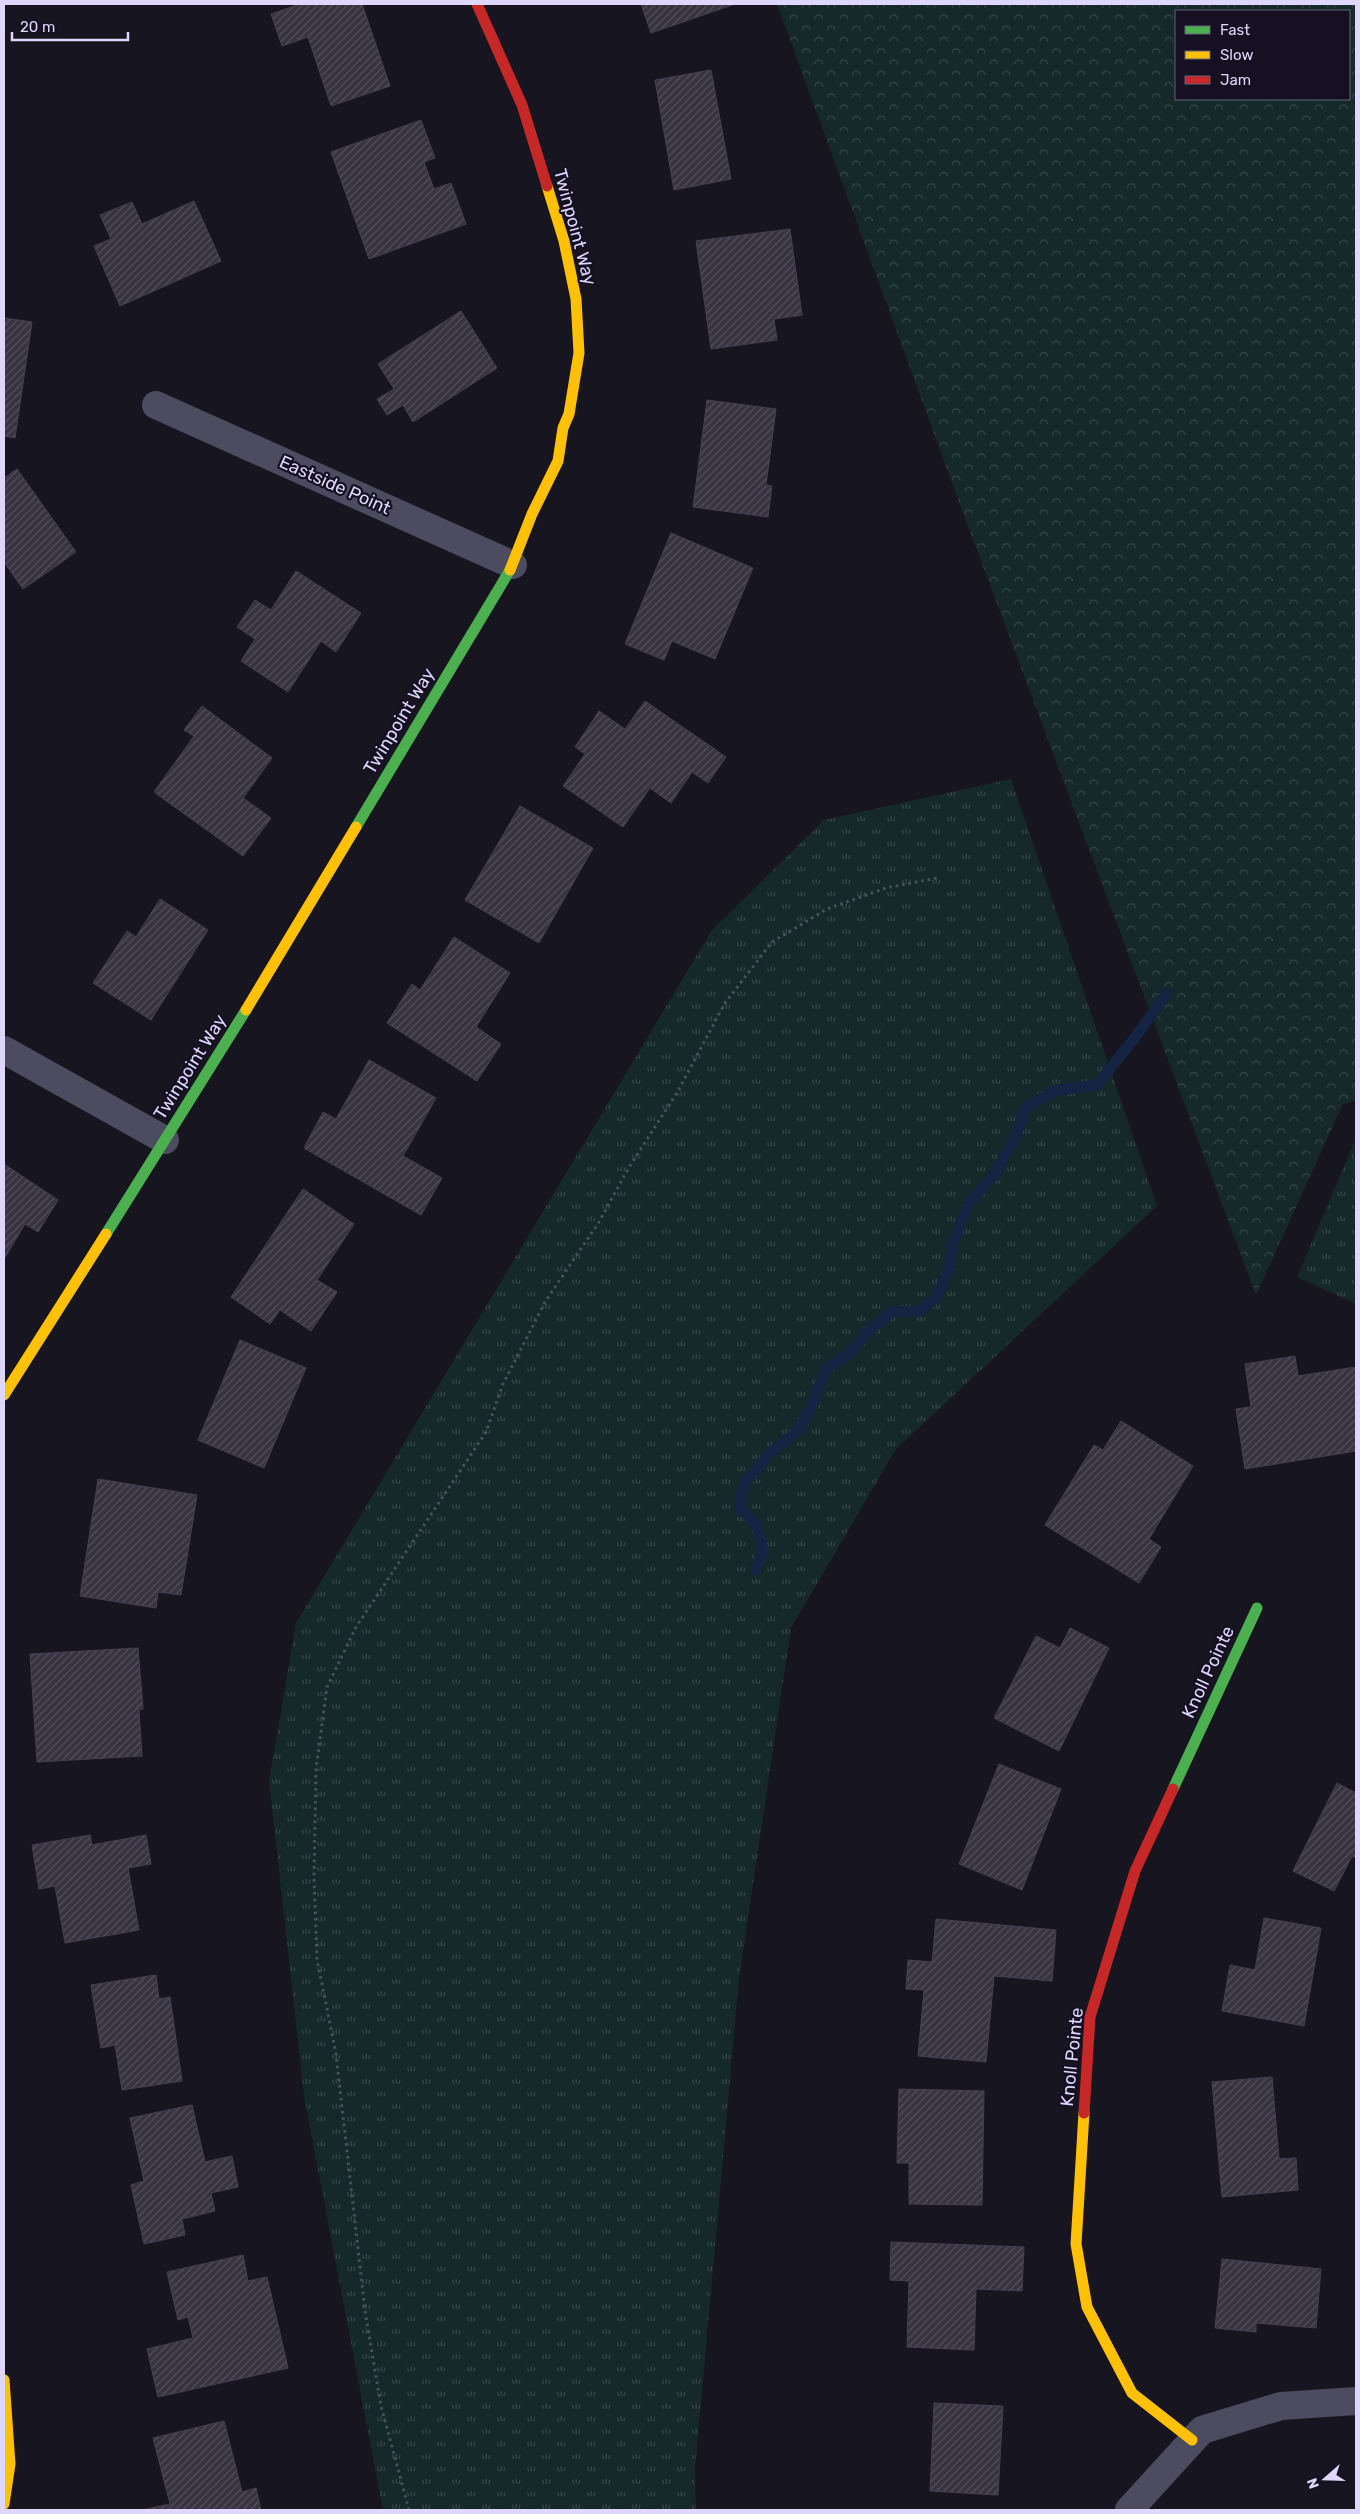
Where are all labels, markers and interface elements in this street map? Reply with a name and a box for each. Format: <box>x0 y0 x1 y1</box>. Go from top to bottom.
scale bar <box>12 10 129 42</box>
legend <box>1175 10 1350 100</box>
text: 20 m <box>20 18 55 36</box>
text: Fast <box>1220 21 1250 39</box>
text: Slow <box>1220 46 1253 64</box>
text: Jam <box>1220 71 1251 89</box>
street label: Twinpoint Way <box>549 166 601 288</box>
street label: Eastside Point <box>276 451 394 519</box>
street label: Twinpoint Way <box>359 664 439 778</box>
street label: Twinpoint Way <box>149 1010 231 1124</box>
street label: Knoll Pointe <box>1177 1622 1239 1722</box>
street label: Knoll Pointe <box>1056 2007 1088 2107</box>
north arrow <box>1300 2454 1350 2504</box>
text: N <box>1304 2476 1323 2491</box>

